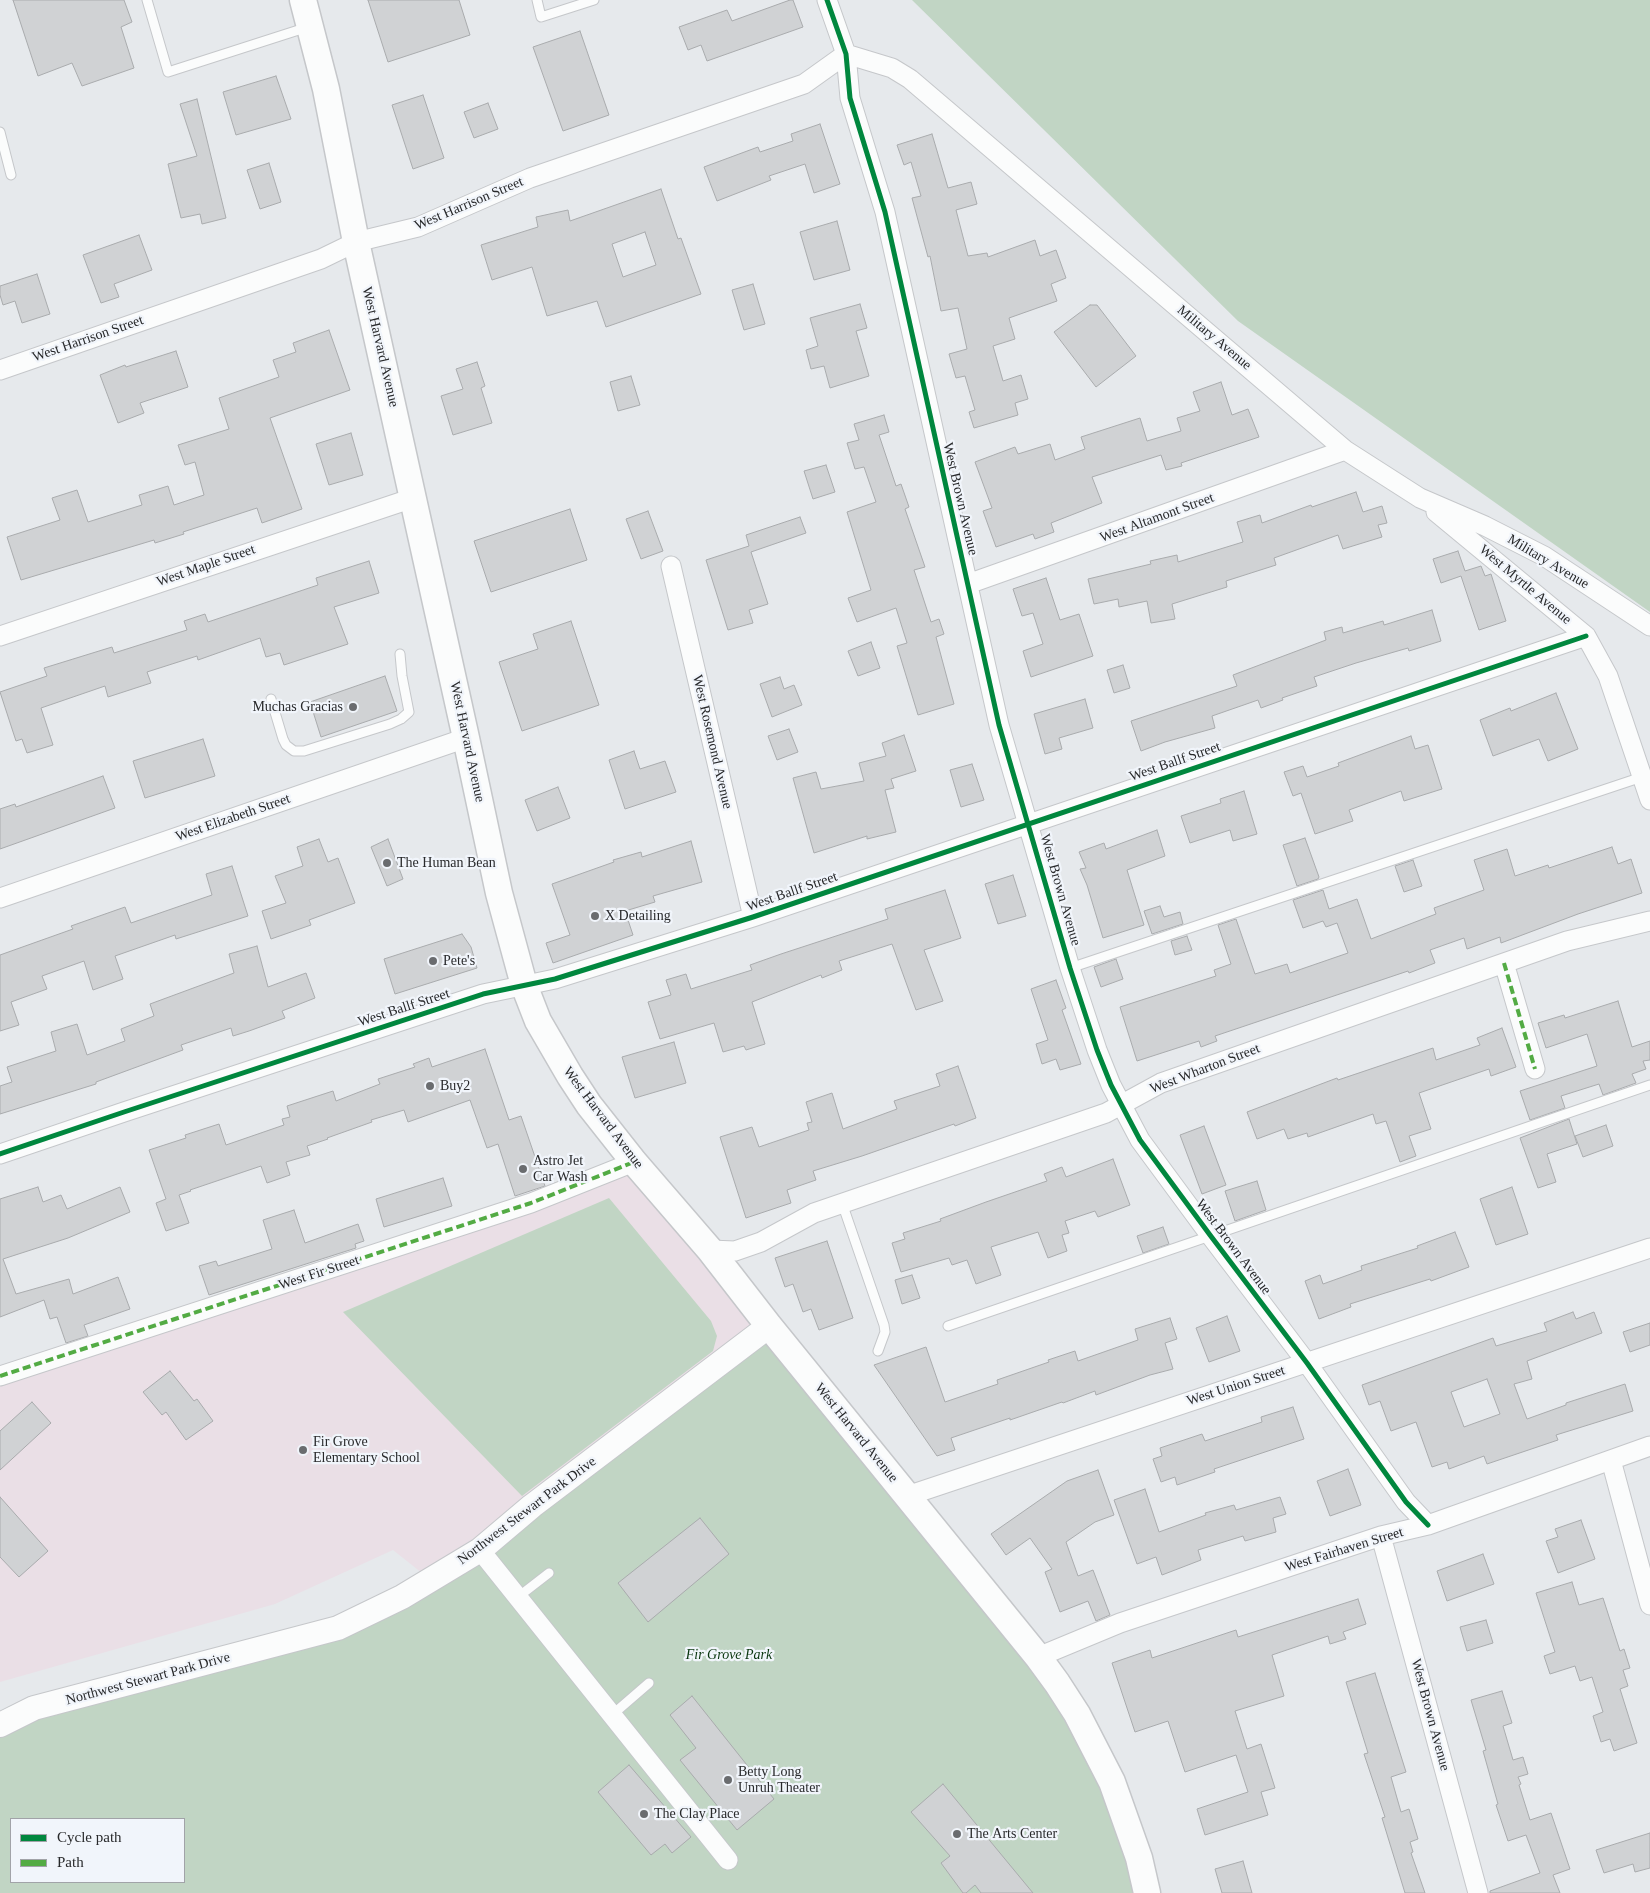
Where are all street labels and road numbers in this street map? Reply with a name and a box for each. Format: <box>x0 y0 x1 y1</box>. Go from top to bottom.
street label: West Harrison Street <box>412 174 526 234</box>
street label: West Harvard Avenue <box>358 285 402 409</box>
street label: Military Avenue <box>1173 302 1255 374</box>
street label: West Harrison Street <box>30 312 146 366</box>
street label: West Brown Avenue <box>939 441 981 557</box>
street label: West Altamont Street <box>1098 490 1216 546</box>
street label: Military Avenue <box>1504 531 1592 593</box>
street label: West Maple Street <box>155 541 257 591</box>
street label: West Myrtle Avenue <box>1475 542 1575 628</box>
street label: West Rosemond Avenue <box>688 673 736 811</box>
street label: West Harvard Avenue <box>446 680 488 804</box>
street label: West Ballf Street <box>1127 739 1223 785</box>
street label: West Elizabeth Street <box>173 790 293 846</box>
street label: West Brown Avenue <box>1036 832 1084 948</box>
street label: West Ballf Street <box>744 869 840 915</box>
street label: West Ballf Street <box>356 985 452 1031</box>
street label: West Wharton Street <box>1148 1040 1262 1098</box>
street label: West Harvard Avenue <box>559 1064 647 1172</box>
street label: West Brown Avenue <box>1192 1196 1274 1298</box>
street label: West Fir Street <box>277 1252 361 1294</box>
street label: West Union Street <box>1185 1362 1287 1410</box>
street label: West Harvard Avenue <box>811 1380 901 1486</box>
street label: Northwest Stewart Park Drive <box>454 1453 600 1569</box>
street label: West Fairhaven Street <box>1283 1524 1405 1576</box>
street label: Northwest Stewart Park Drive <box>64 1649 232 1709</box>
street label: West Brown Avenue <box>1407 1657 1453 1773</box>

